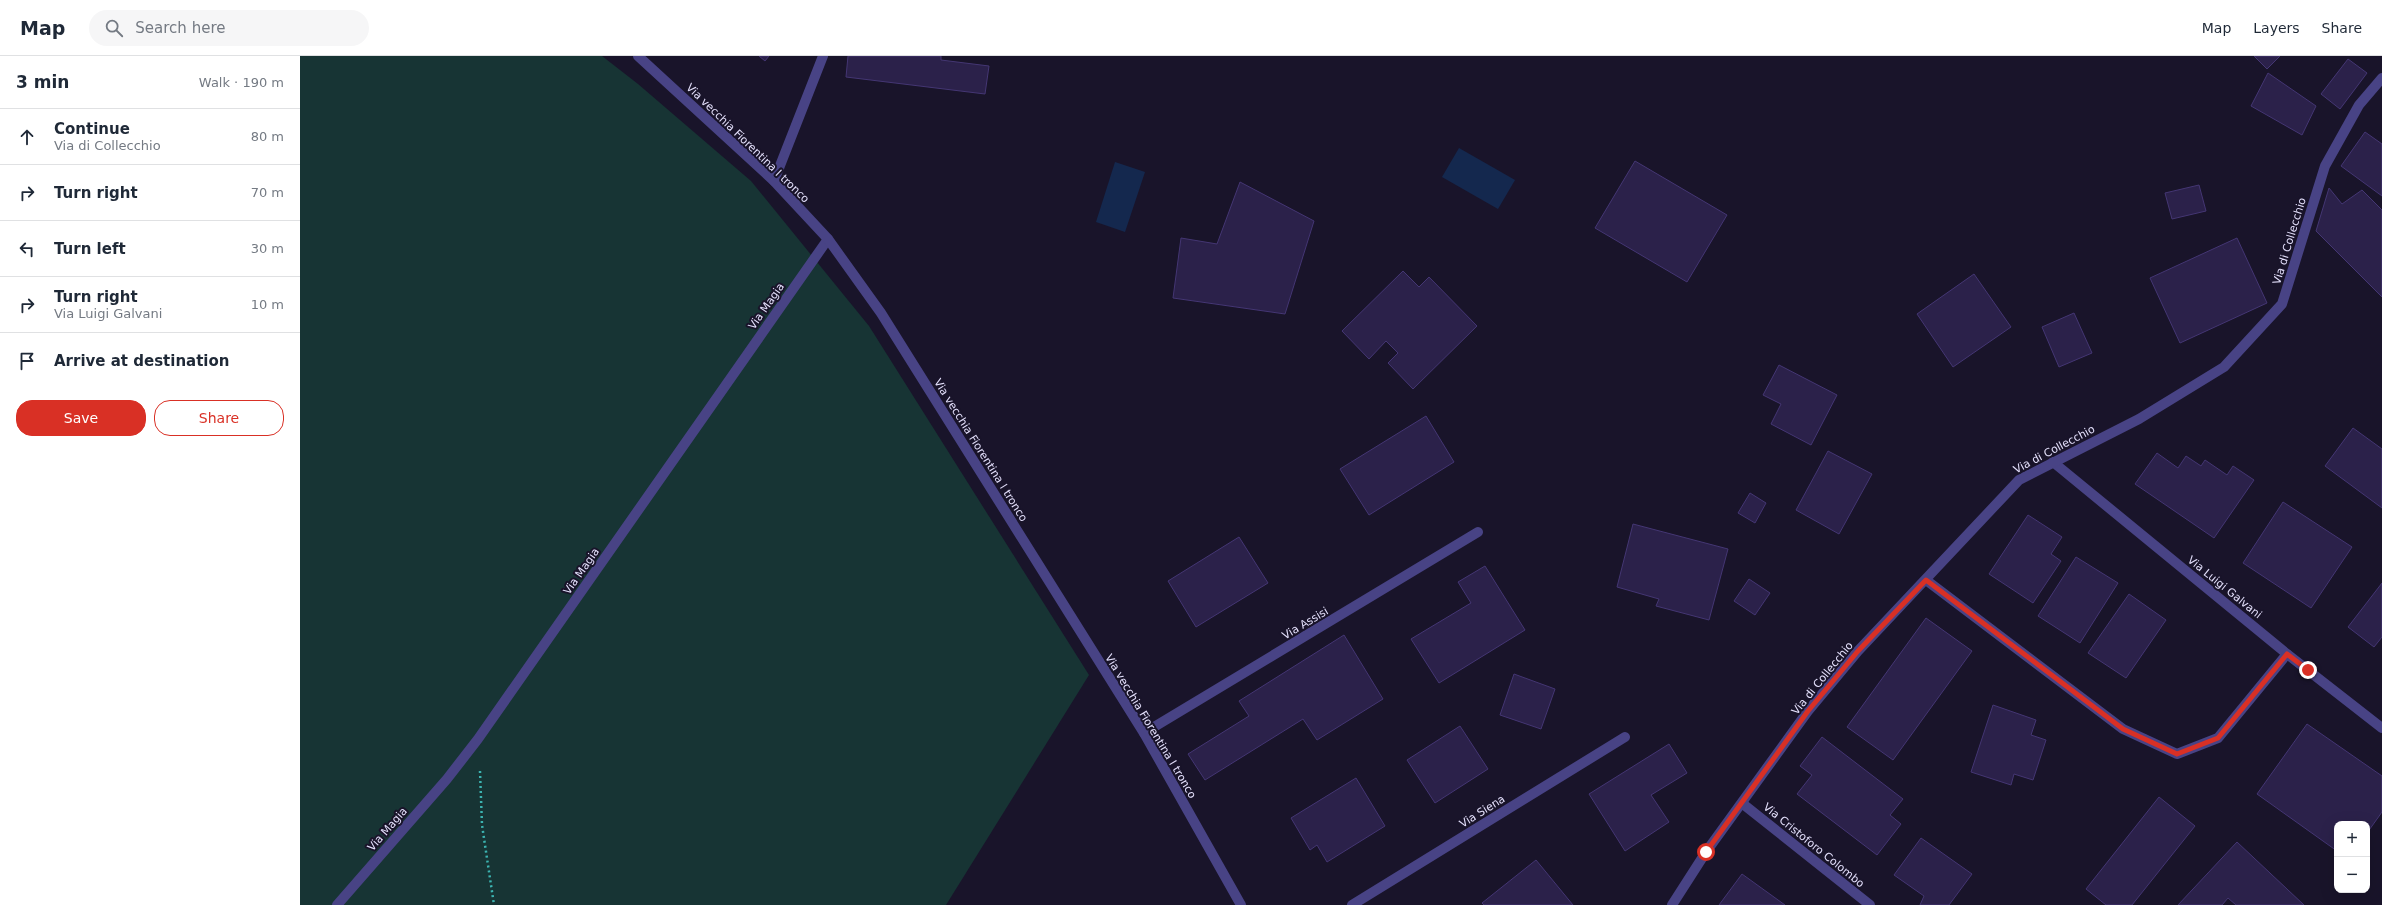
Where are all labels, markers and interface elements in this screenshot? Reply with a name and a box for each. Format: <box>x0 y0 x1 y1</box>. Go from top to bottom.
search box <box>89 10 369 46</box>
text: Map <box>20 17 65 39</box>
icon: search <box>103 17 125 39</box>
text: Search here <box>135 19 225 37</box>
text: Map <box>2202 20 2231 36</box>
text: Layers <box>2253 20 2300 36</box>
text: Share <box>2322 20 2362 36</box>
text: 3 min <box>16 72 69 92</box>
text: Walk · 190 m <box>199 75 284 90</box>
street label: Via vecchia Fiorentina I tronco <box>683 81 812 206</box>
text: Continue <box>54 120 130 138</box>
icon: ahead <box>16 126 38 148</box>
text: 80 m <box>251 129 284 144</box>
text: Via di Collecchio <box>54 138 161 153</box>
icon: right <box>16 182 38 204</box>
text: Turn right <box>54 184 138 202</box>
text: 70 m <box>251 185 284 200</box>
street label: Via di Collecchio <box>2270 196 2309 286</box>
icon: left <box>16 238 38 260</box>
text: Turn left <box>54 240 126 258</box>
text: 30 m <box>251 241 284 256</box>
street label: Via Magia <box>746 281 787 332</box>
text: Turn right <box>54 288 138 306</box>
icon: right <box>16 294 38 316</box>
text: 10 m <box>251 297 284 312</box>
text: Via Luigi Galvani <box>54 306 162 321</box>
icon: arrive <box>16 350 38 372</box>
text: Arrive at destination <box>54 352 229 370</box>
street label: Via vecchia Fiorentina I tronco <box>931 376 1030 524</box>
button: Save <box>16 400 146 436</box>
button: Share <box>154 400 284 436</box>
street label: Via di Collecchio <box>2011 422 2097 476</box>
street label: Via Magia <box>561 546 602 597</box>
street label: Via Luigi Galvani <box>2185 553 2264 621</box>
street label: Via Assisi <box>1280 605 1331 642</box>
street label: Via di Collecchio <box>1789 639 1856 717</box>
street label: Via vecchia Fiorentina I tronco <box>1102 652 1199 801</box>
route end <box>2299 661 2317 679</box>
street label: Via Siena <box>1457 792 1507 830</box>
street label: Via Cristoforo Colombo <box>1760 801 1867 890</box>
street label: Via Magia <box>365 805 410 854</box>
map controls <box>2334 821 2370 893</box>
button: + <box>2334 821 2370 857</box>
route start <box>1697 843 1715 861</box>
button: − <box>2334 857 2370 893</box>

